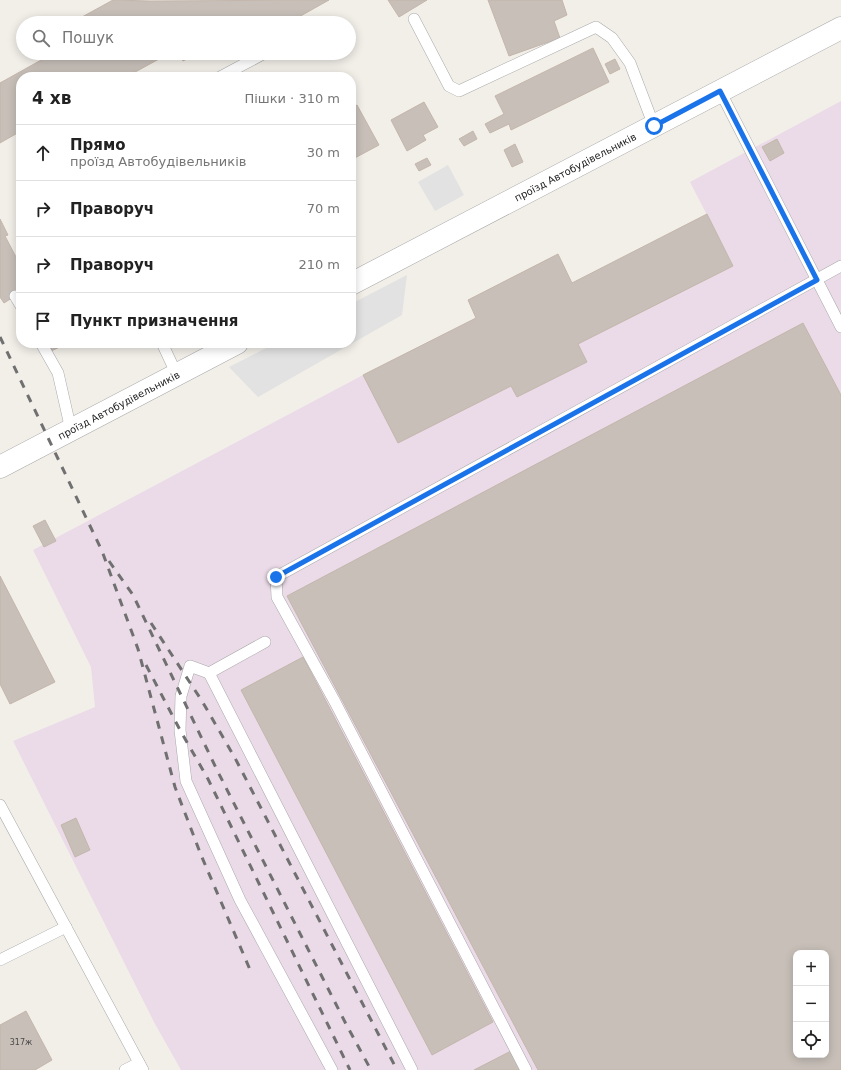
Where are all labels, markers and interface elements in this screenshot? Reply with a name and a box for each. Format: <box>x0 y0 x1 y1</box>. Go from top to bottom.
search box <box>16 16 356 60</box>
icon: search <box>30 27 52 49</box>
text: Пошук <box>62 29 114 47</box>
text: 4 хв <box>32 88 71 108</box>
text: Пішки · 310 m <box>244 91 340 106</box>
route start <box>645 117 663 135</box>
street label: проїзд Автобудівельників <box>512 130 638 203</box>
text: Прямо <box>70 136 126 154</box>
icon: ahead <box>32 142 54 164</box>
text: 30 m <box>307 145 340 160</box>
text: проїзд Автобудівельників <box>70 154 246 169</box>
icon: right <box>32 198 54 220</box>
text: Праворуч <box>70 200 154 218</box>
text: 70 m <box>307 201 340 216</box>
icon: right <box>32 254 54 276</box>
text: Праворуч <box>70 256 154 274</box>
text: 210 m <box>298 257 340 272</box>
icon: arrive <box>32 310 54 332</box>
text: Пункт призначення <box>70 312 238 330</box>
street label: проїзд Автобудівельників <box>56 368 182 441</box>
route end <box>267 568 285 586</box>
map controls <box>793 950 829 1058</box>
button: + <box>793 950 829 986</box>
button: − <box>793 986 829 1022</box>
button: locate <box>793 1022 829 1058</box>
house number: 317ж <box>10 1038 32 1047</box>

